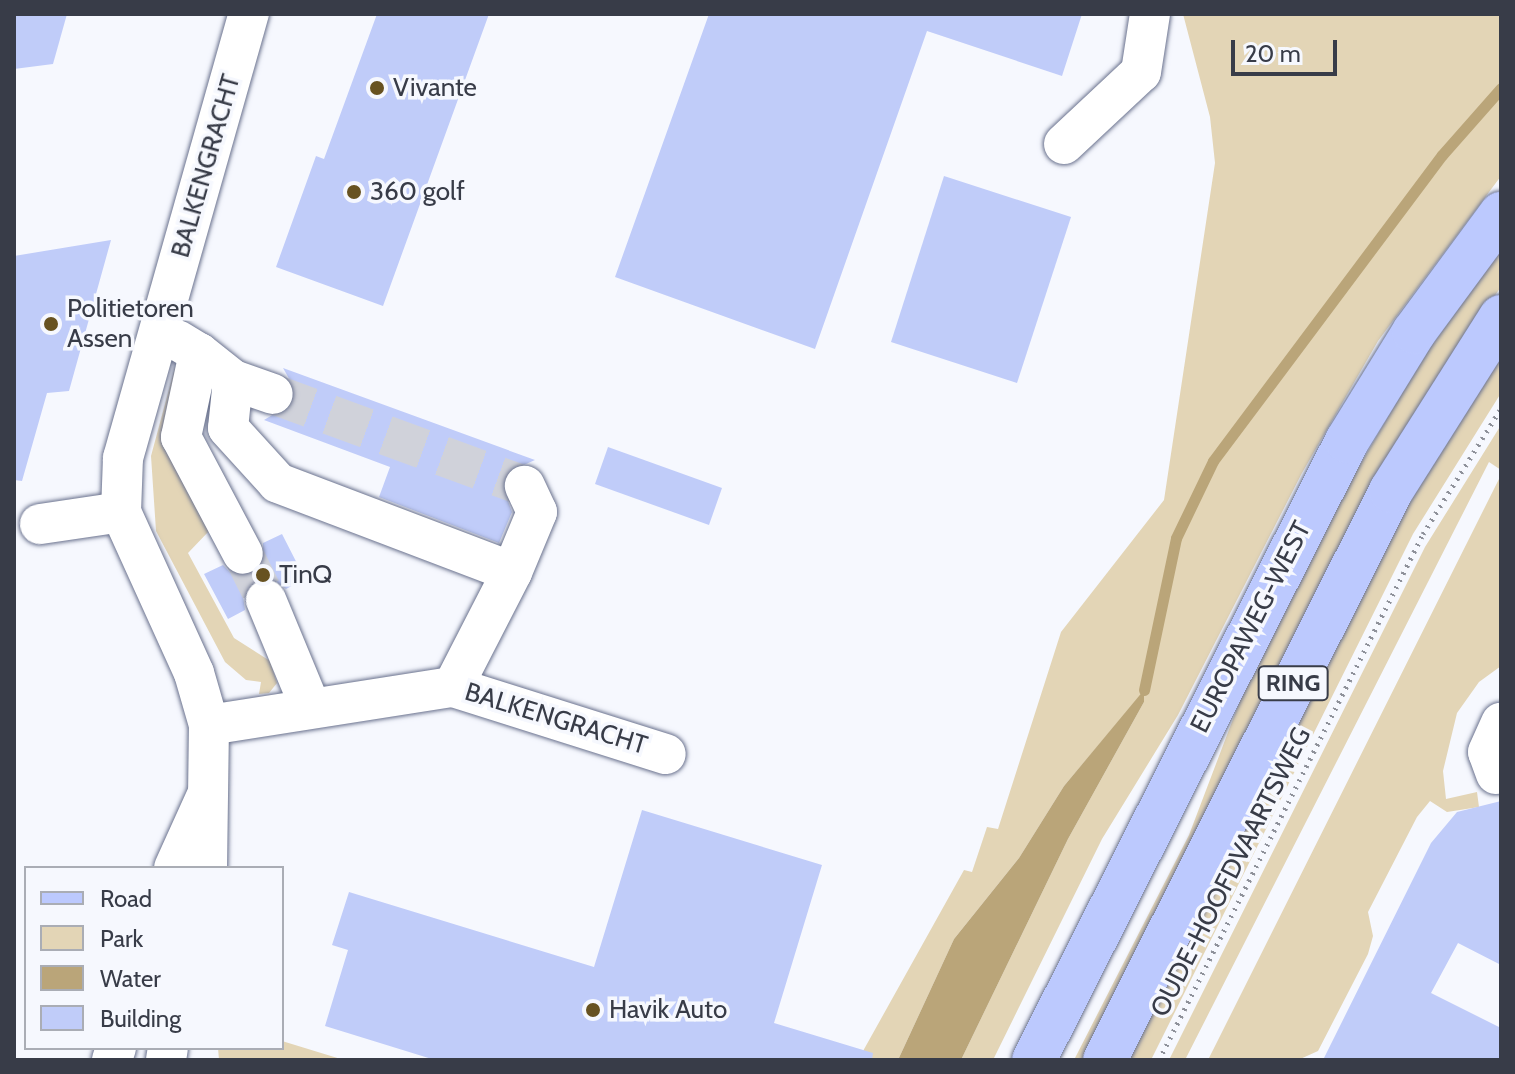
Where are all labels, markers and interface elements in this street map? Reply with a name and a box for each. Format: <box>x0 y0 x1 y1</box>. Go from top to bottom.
scale bar <box>1235 24 1341 74</box>
text: 20 m <box>1245 39 1301 68</box>
street label: BALKENGRACHT <box>165 71 247 261</box>
place label: Vivante <box>393 72 477 104</box>
marker: Vivante <box>368 79 386 97</box>
place label: 360 golf <box>370 176 465 208</box>
marker: 360 golf <box>345 183 363 201</box>
place label: Politietoren Assen <box>67 293 194 354</box>
marker: Politietoren Assen <box>42 315 60 333</box>
street label: EUROPAWEG-WEST <box>1184 516 1318 738</box>
place label: TinQ <box>279 559 332 591</box>
marker: TinQ <box>254 566 272 584</box>
road number: RING <box>1257 663 1329 703</box>
street label: BALKENGRACHT <box>461 676 651 762</box>
street label: OUDE-HOOFDVAARTSWEG <box>1144 722 1318 1022</box>
legend <box>24 866 284 1050</box>
text: Road <box>100 884 152 913</box>
text: Park <box>100 924 143 953</box>
text: Water <box>100 964 161 993</box>
place label: Havik Auto <box>609 994 727 1026</box>
marker: Havik Auto <box>584 1001 602 1019</box>
text: Building <box>100 1004 181 1033</box>

